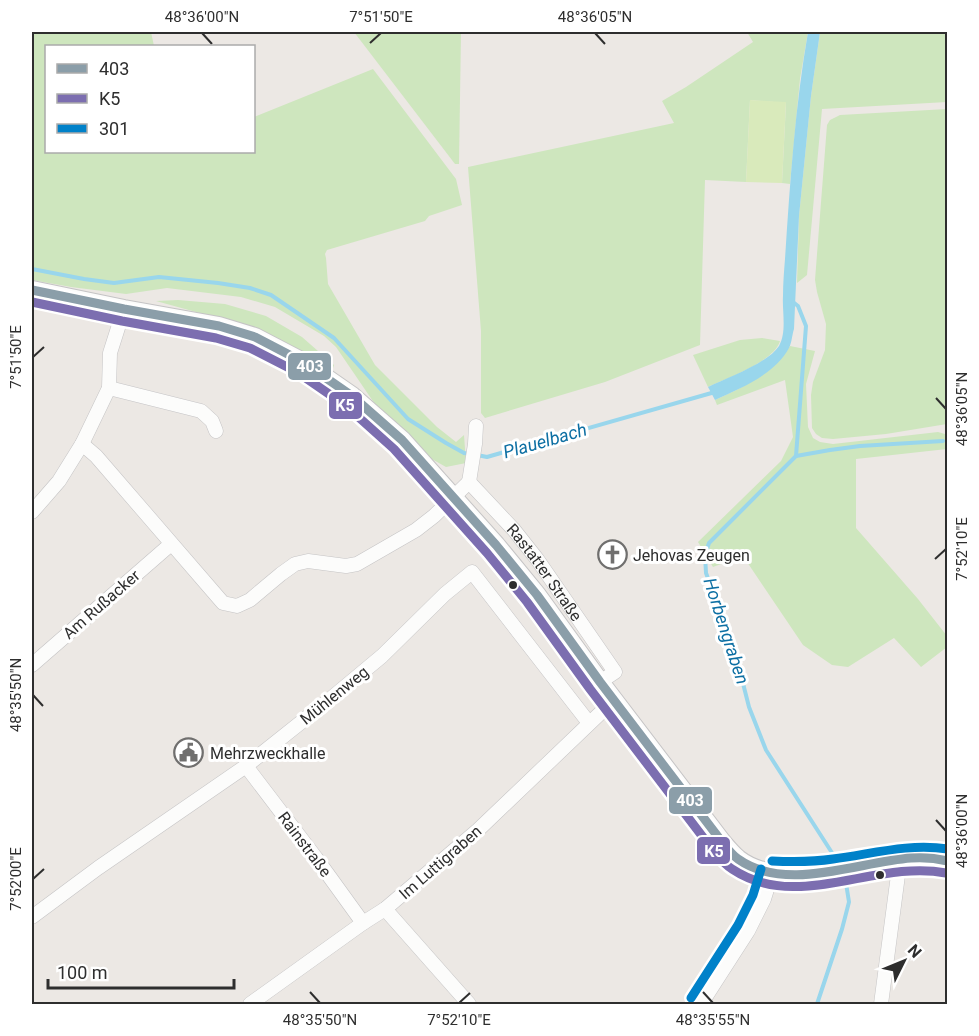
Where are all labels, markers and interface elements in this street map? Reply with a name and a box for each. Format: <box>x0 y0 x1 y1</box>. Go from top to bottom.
text: 48°36'00"N <box>165 8 239 26</box>
text: 7°51'50"E <box>349 8 413 26</box>
text: 48°36'05"N <box>558 8 632 26</box>
legend <box>45 45 255 153</box>
text: 403 <box>99 58 129 79</box>
text: K5 <box>99 88 120 109</box>
text: 301 <box>99 118 129 139</box>
text: 7°51'50"E <box>7 325 25 389</box>
line badge: 403 <box>287 352 332 381</box>
text: 403 <box>296 357 324 376</box>
text: 48°36'05"N <box>953 372 971 446</box>
line badge: K5 <box>328 391 363 420</box>
text: K5 <box>335 396 355 415</box>
water label: Plauelbach <box>501 419 589 462</box>
text: 7°52'10"E <box>953 517 971 581</box>
street label: Rastatter Straße <box>503 520 586 625</box>
church icon: Jehovas Zeugen <box>596 539 628 571</box>
place label: Jehovas Zeugen <box>633 546 750 565</box>
street label: Am Rußacker <box>59 565 144 643</box>
water label: Horbengraben <box>699 575 754 687</box>
unlabelled marker <box>507 579 519 591</box>
text: 48°35'50"N <box>7 658 25 732</box>
street label: Mühlenweg <box>296 662 372 729</box>
public building icon: Mehrzweckhalle <box>173 737 205 769</box>
place label: Mehrzweckhalle <box>210 744 325 763</box>
line badge: 403 <box>668 786 713 815</box>
text: 403 <box>676 791 704 810</box>
text: 48°36'00"N <box>953 794 971 868</box>
street label: Rainstraße <box>274 808 335 881</box>
street label: Im Luttigraben <box>395 821 485 903</box>
line badge: K5 <box>696 836 731 865</box>
text: K5 <box>704 842 724 861</box>
text: 7°52'00"E <box>7 847 25 911</box>
unlabelled marker <box>874 869 886 881</box>
north arrow <box>874 931 934 991</box>
text: N <box>904 941 925 962</box>
scale bar <box>48 952 234 990</box>
text: 100 m <box>57 962 108 983</box>
text: 48°35'50"N <box>283 1011 357 1029</box>
text: 7°52'10"E <box>427 1011 491 1029</box>
text: 48°35'55"N <box>676 1011 750 1029</box>

